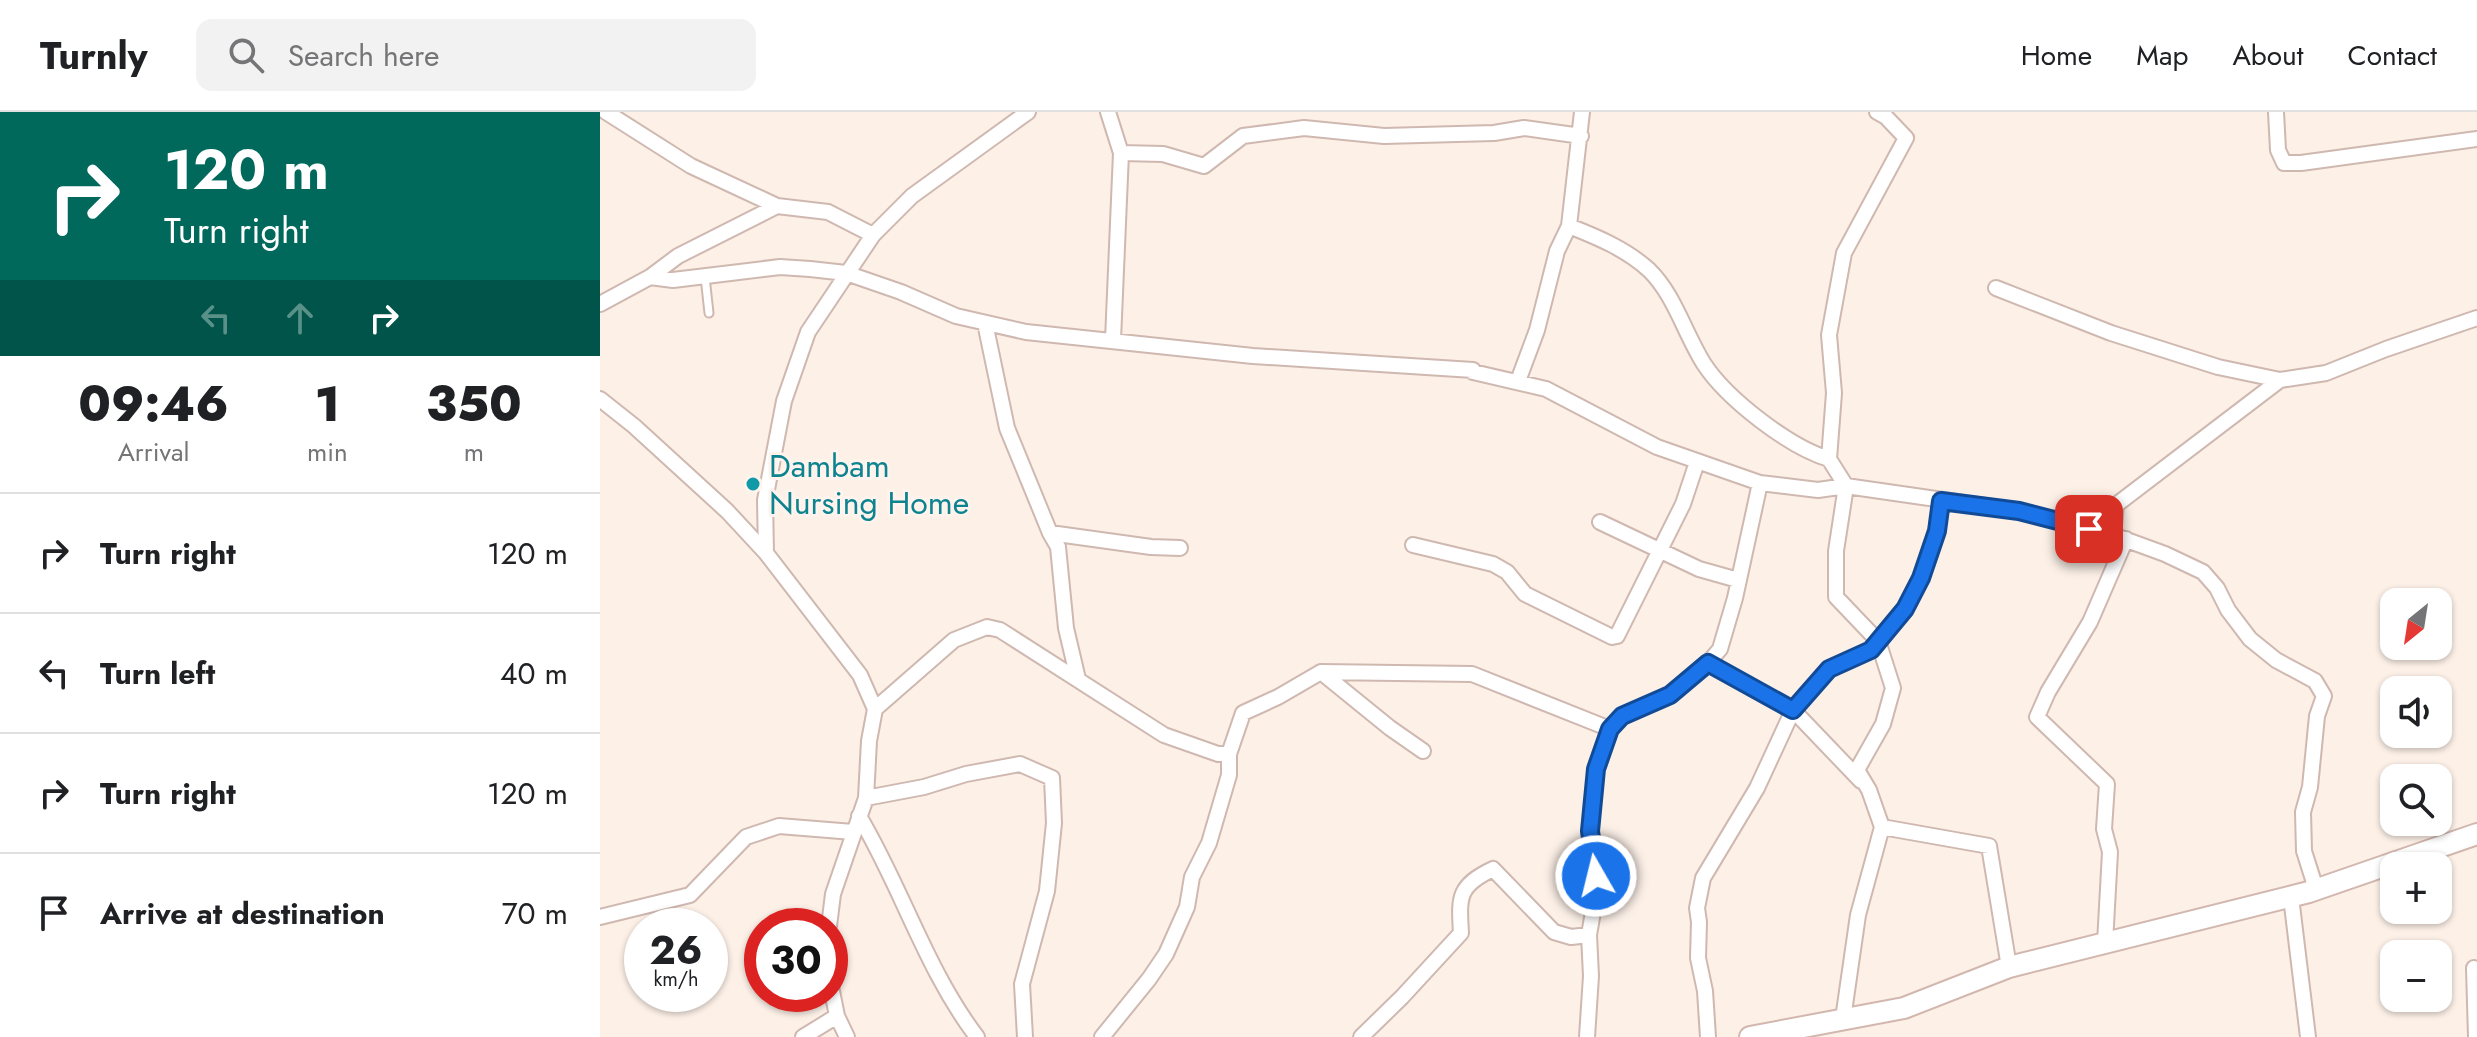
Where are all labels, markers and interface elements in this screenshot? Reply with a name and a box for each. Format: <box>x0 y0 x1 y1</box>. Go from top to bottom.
search box <box>196 19 756 91</box>
text: Turnly <box>40 28 148 83</box>
icon: search <box>224 33 268 77</box>
text: Search here <box>288 34 439 77</box>
text: Home <box>2021 35 2092 76</box>
text: Map <box>2136 35 2188 76</box>
text: About <box>2232 35 2304 76</box>
text: Contact <box>2348 35 2437 76</box>
text: 120 m <box>164 129 329 210</box>
icon: right <box>32 144 136 248</box>
text: Turn right <box>164 204 309 256</box>
icon: left <box>194 296 238 340</box>
icon: ahead <box>278 296 322 340</box>
icon: right <box>362 296 406 340</box>
text: 09:46 <box>78 370 229 439</box>
text: 1 <box>315 370 340 439</box>
text: 350 <box>426 370 522 439</box>
text: Arrival <box>118 433 189 471</box>
text: min <box>307 433 348 471</box>
text: m <box>464 433 484 471</box>
place label: Dambam Nursing Home <box>769 443 969 526</box>
marker: Dambam Nursing Home <box>744 475 762 493</box>
pin <box>2055 495 2123 563</box>
icon: arrive <box>2067 507 2111 551</box>
icon: right <box>32 531 76 575</box>
text: Turn right <box>100 532 236 575</box>
text: 120 m <box>487 532 568 575</box>
north arrow <box>2380 588 2452 660</box>
map controls <box>2380 588 2452 1012</box>
icon: left <box>32 651 76 695</box>
text: Turn left <box>100 652 215 695</box>
text: 40 m <box>500 652 568 695</box>
button: sound <box>2380 676 2452 748</box>
button: search <box>2380 764 2452 836</box>
icon: right <box>32 771 76 815</box>
text: Turn right <box>100 772 236 815</box>
text: 120 m <box>487 772 568 815</box>
position arrow <box>1554 834 1638 918</box>
button: + <box>2380 852 2452 924</box>
icon: arrive <box>32 891 76 935</box>
text: Arrive at destination <box>100 892 385 935</box>
text: 70 m <box>502 892 568 935</box>
speed limit sign: 30 <box>744 908 848 1012</box>
text: 26 <box>650 921 703 979</box>
button: − <box>2380 940 2452 1012</box>
text: km/h <box>653 965 699 994</box>

